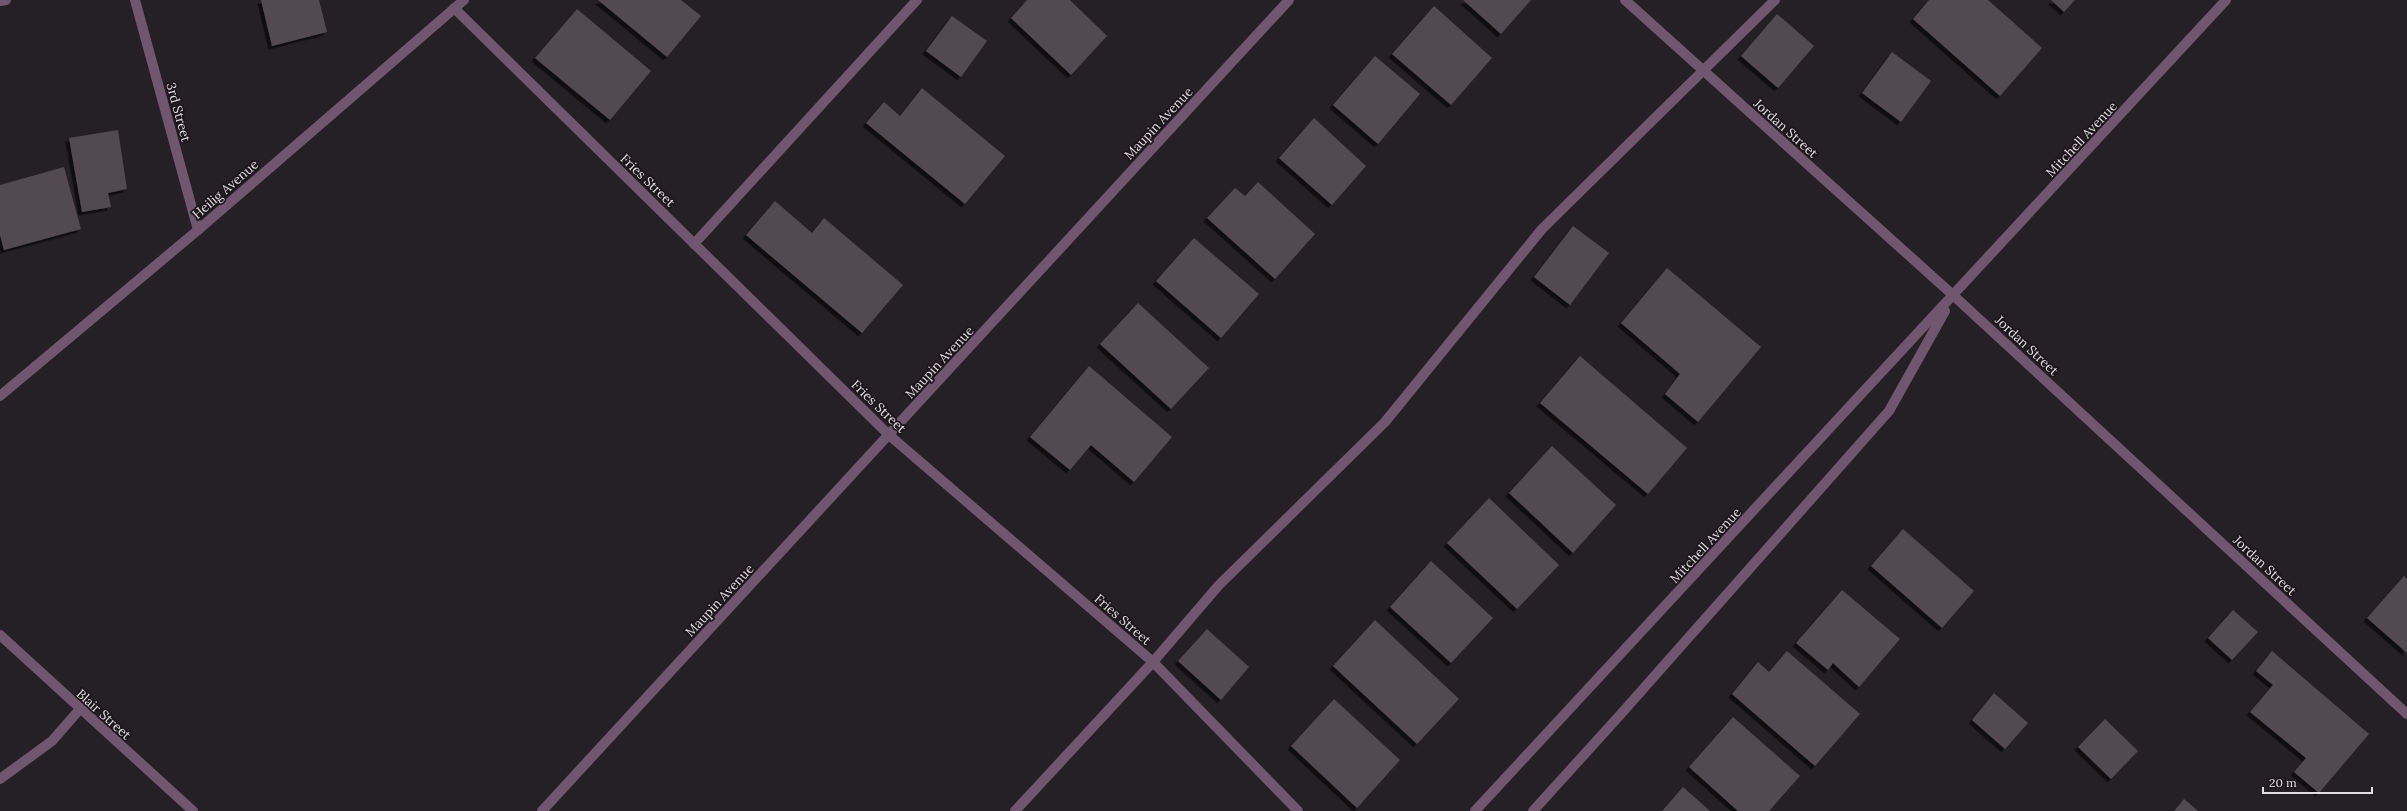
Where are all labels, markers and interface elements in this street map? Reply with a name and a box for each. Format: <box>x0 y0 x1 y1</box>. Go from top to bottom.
street label: 3rd Street <box>162 81 195 144</box>
street label: Maupin Avenue <box>1120 83 1196 163</box>
street label: Jordan Street <box>1749 94 1821 162</box>
street label: Mitchell Avenue <box>2042 98 2121 181</box>
street label: Fries Street <box>617 150 679 211</box>
street label: Heilig Avenue <box>189 156 262 223</box>
street label: Jordan Street <box>1991 311 2062 379</box>
street label: Maupin Avenue <box>901 322 977 402</box>
street label: Fries Street <box>848 376 910 437</box>
street label: Mitchell Avenue <box>1666 504 1745 587</box>
street label: Jordan Street <box>2229 531 2300 599</box>
street label: Maupin Avenue <box>681 560 757 640</box>
street label: Fries Street <box>1091 590 1155 649</box>
street label: Blair Street <box>73 685 135 743</box>
scale bar <box>2263 769 2372 795</box>
text: 20 m <box>2269 775 2297 790</box>

